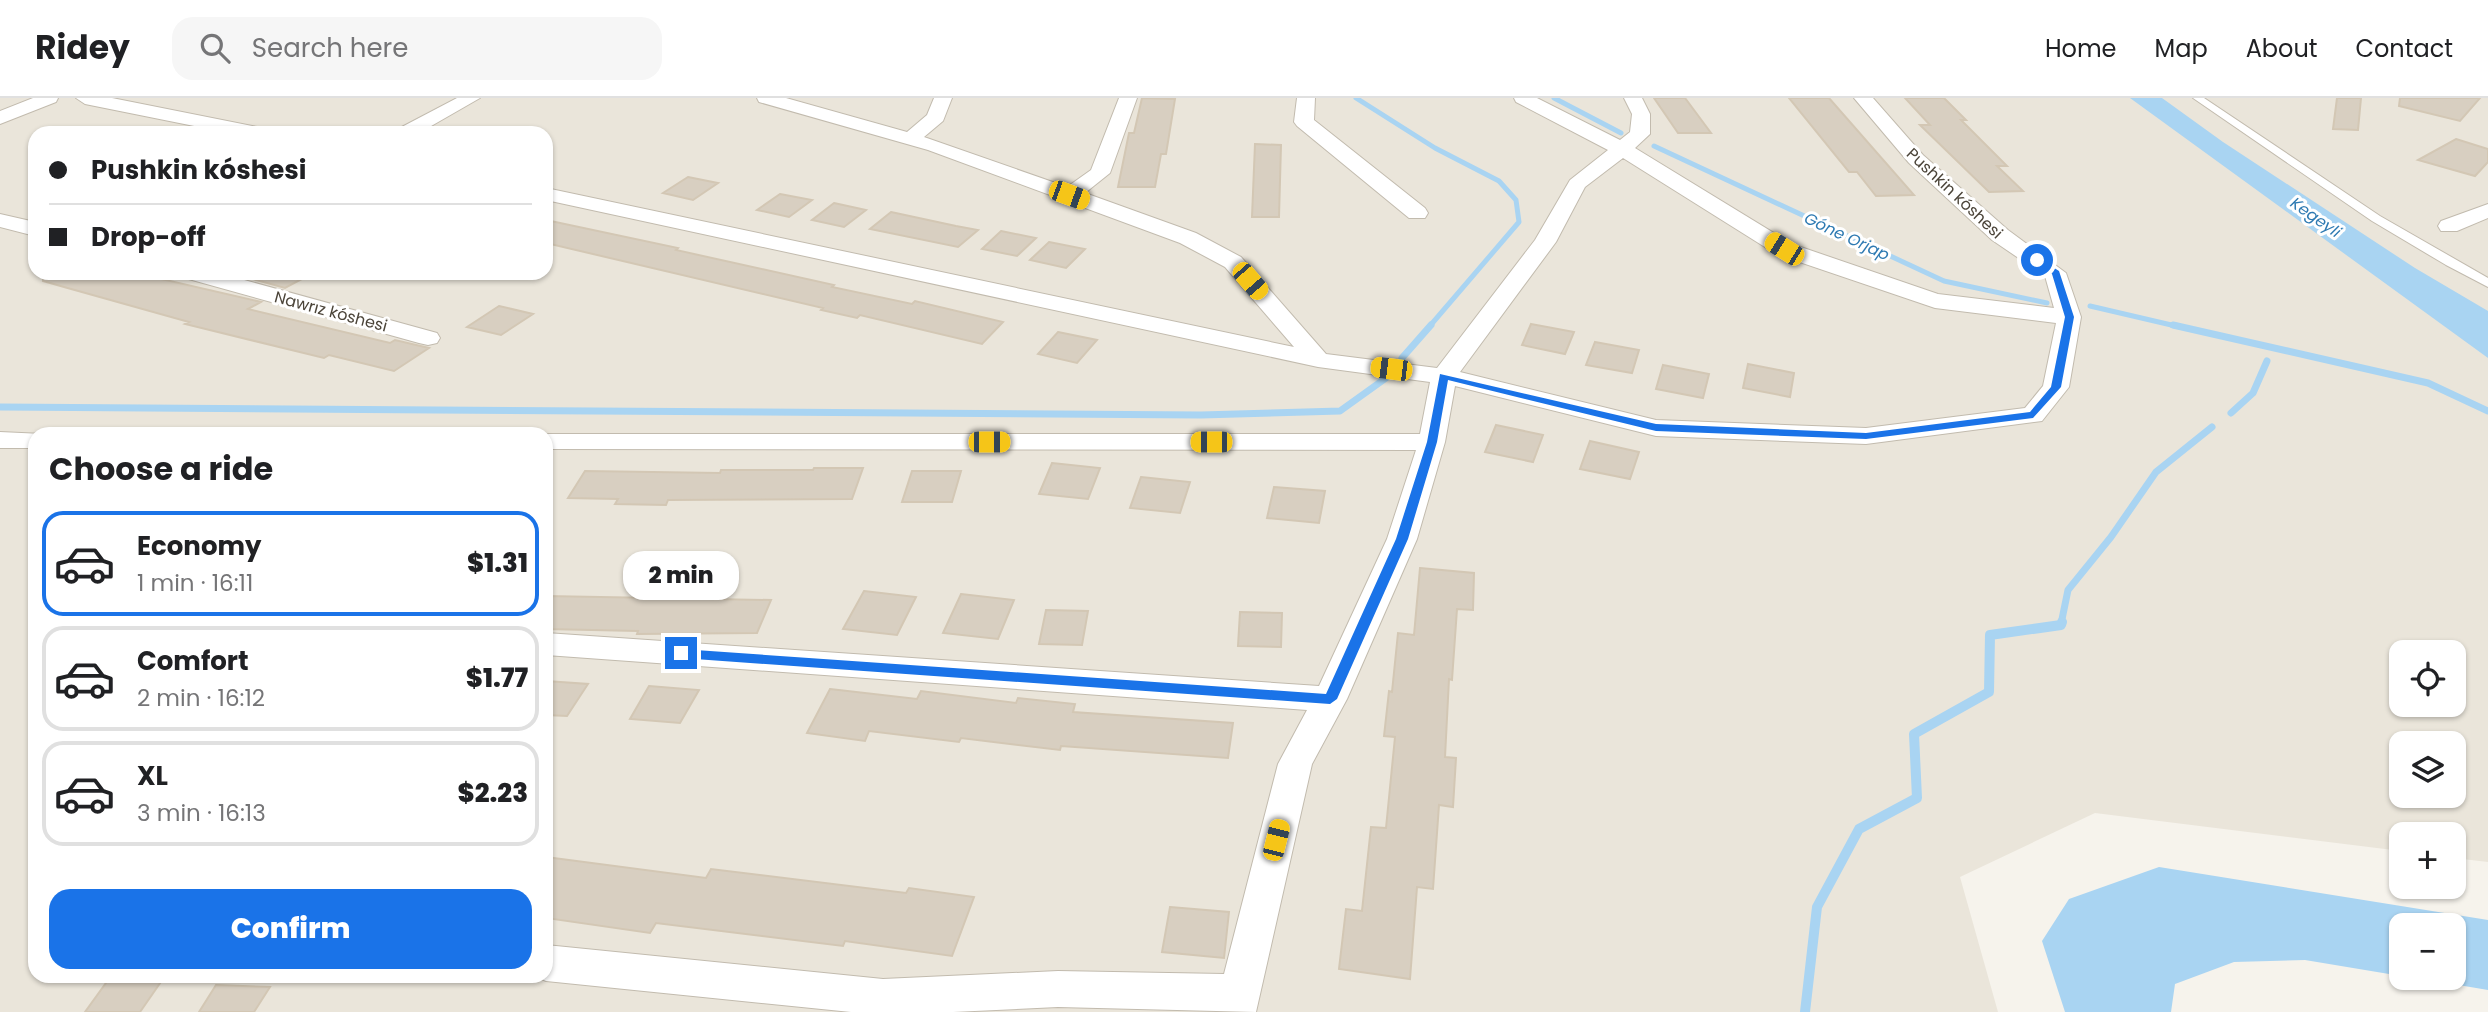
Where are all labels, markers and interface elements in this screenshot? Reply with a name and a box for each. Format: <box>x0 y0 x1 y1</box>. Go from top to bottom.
search box <box>172 17 662 80</box>
text: Ridey <box>35 24 130 71</box>
icon: search <box>196 29 234 67</box>
text: Search here <box>252 30 408 66</box>
text: Home <box>2045 32 2117 65</box>
text: Map <box>2155 32 2208 65</box>
text: About <box>2246 32 2317 65</box>
text: Contact <box>2355 32 2453 65</box>
street label: Pushkin kóshesi <box>1901 143 2008 244</box>
text: Pushkin kóshesi <box>91 152 306 188</box>
car <box>1046 178 1093 212</box>
water label: Kegeyli <box>2286 192 2347 244</box>
water label: Góne Orjap <box>1800 207 1893 266</box>
text: Drop-off <box>91 219 206 255</box>
car <box>1761 229 1808 269</box>
route start <box>2021 244 2053 276</box>
car <box>1229 258 1272 304</box>
street label: Nawrız kóshesi <box>272 285 390 338</box>
car <box>1369 356 1414 382</box>
car <box>969 432 1011 453</box>
car <box>1191 432 1233 453</box>
text: Choose a ride <box>49 446 273 491</box>
text: Economy <box>137 528 261 564</box>
icon: car <box>53 532 116 595</box>
text: $1.31 <box>467 545 528 581</box>
callout: 2 min <box>623 552 739 601</box>
text: 2 min <box>649 559 713 591</box>
text: 1 min · 16:11 <box>137 567 253 599</box>
route end <box>665 637 697 669</box>
map controls <box>2389 640 2466 990</box>
button: locate <box>2389 640 2466 717</box>
text: Comfort <box>137 643 249 679</box>
icon: car <box>53 647 116 710</box>
text: $1.77 <box>466 660 528 696</box>
text: 2 min · 16:12 <box>137 682 265 714</box>
button: layers <box>2389 731 2466 808</box>
text: XL <box>137 758 168 794</box>
icon: car <box>53 762 116 825</box>
text: $2.23 <box>458 775 528 811</box>
text: 3 min · 16:13 <box>137 797 266 829</box>
car <box>1261 817 1292 863</box>
button: + <box>2389 822 2466 899</box>
button: Confirm <box>49 889 532 969</box>
button: − <box>2389 913 2466 990</box>

